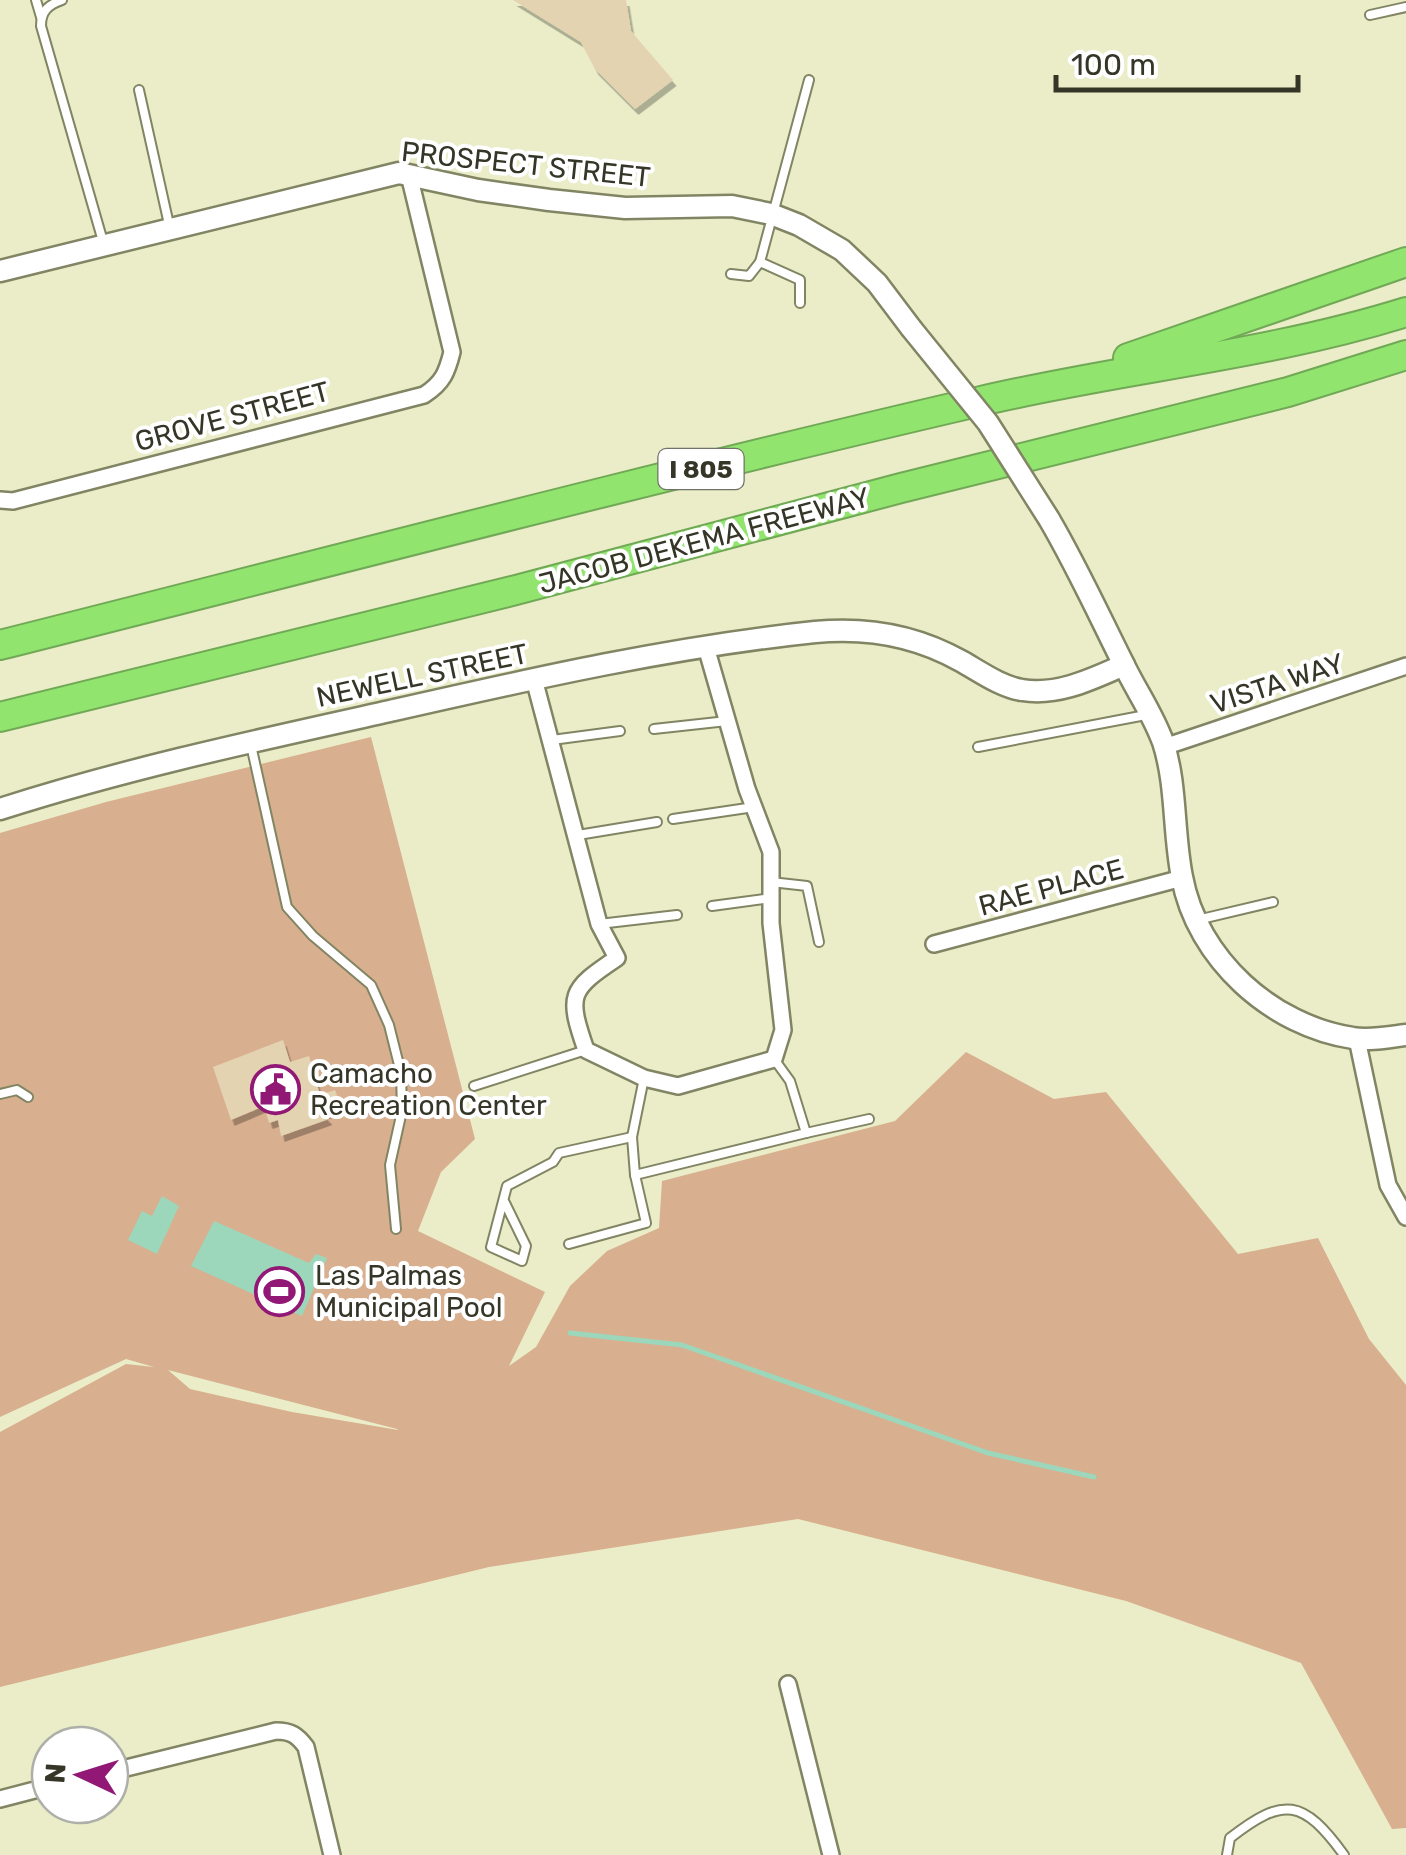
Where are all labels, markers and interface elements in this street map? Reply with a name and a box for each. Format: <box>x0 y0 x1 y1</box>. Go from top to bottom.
scale bar <box>1056 30 1298 92</box>
text: 100 m <box>1071 47 1156 83</box>
street label: PROSPECT STREET <box>400 135 652 194</box>
street label: GROVE STREET <box>131 375 333 458</box>
road number: I 805 <box>658 449 744 489</box>
street label: JACOB DEKEMA FREEWAY <box>535 480 873 601</box>
street label: NEWELL STREET <box>313 637 531 714</box>
street label: VISTA WAY <box>1206 646 1348 721</box>
street label: RAE PLACE <box>975 852 1127 923</box>
place label: Camacho Recreation Center <box>310 1057 547 1122</box>
public building icon: Camacho Recreation Center <box>249 1063 301 1115</box>
place label: Las Palmas Municipal Pool <box>315 1259 503 1324</box>
sports icon: Las Palmas Municipal Pool <box>254 1265 306 1317</box>
north arrow <box>30 1725 130 1825</box>
text: N <box>38 1762 73 1784</box>

